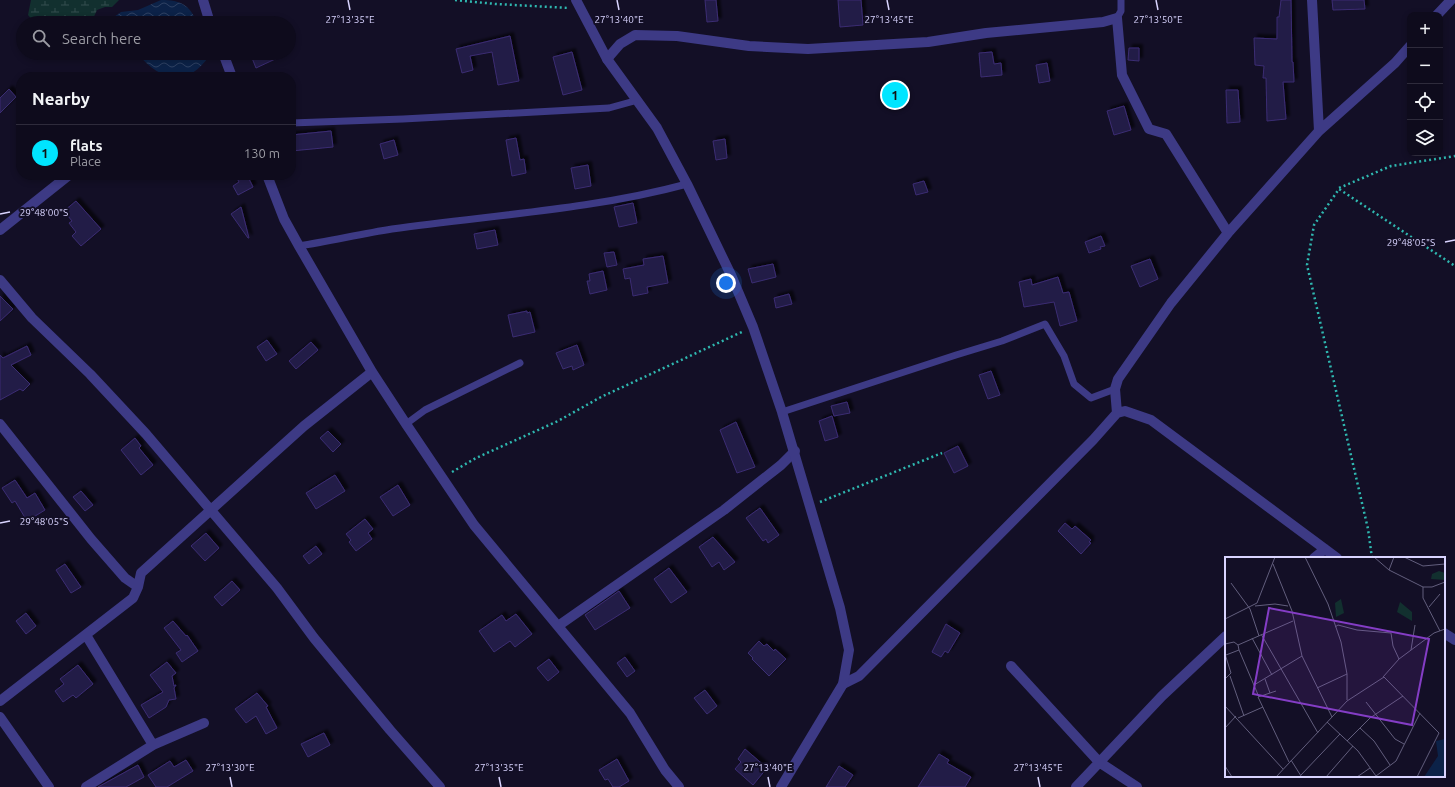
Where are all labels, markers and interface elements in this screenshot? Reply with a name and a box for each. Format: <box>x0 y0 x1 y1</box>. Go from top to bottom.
map controls <box>1407 12 1443 156</box>
button: + <box>1407 12 1443 48</box>
text: 27°13'35"E <box>325 14 375 25</box>
text: 27°13'40"E <box>594 14 644 25</box>
text: 27°13'45"E <box>864 14 914 25</box>
text: 27°13'50"E <box>1133 14 1183 25</box>
search box <box>16 16 296 60</box>
icon: search <box>30 27 52 49</box>
text: Search here <box>62 30 141 47</box>
button: − <box>1407 48 1443 84</box>
pin: 1 <box>882 80 908 110</box>
button: locate <box>1407 84 1443 120</box>
text: Nearby <box>32 89 90 108</box>
button: layers <box>1407 120 1443 156</box>
text: flats <box>70 137 103 154</box>
text: 1 <box>41 146 49 160</box>
text: 130 m <box>244 146 280 160</box>
text: Place <box>70 154 101 168</box>
text: 29°48'00"S <box>20 207 68 218</box>
text: 29°48'05"S <box>1387 237 1435 248</box>
your location <box>716 273 736 293</box>
text: 29°48'05"S <box>20 516 68 527</box>
inset map <box>1225 557 1445 777</box>
text: 27°13'30"E <box>205 762 255 773</box>
text: 27°13'35"E <box>474 762 524 773</box>
text: 27°13'40"E <box>743 762 793 773</box>
text: 27°13'45"E <box>1013 762 1063 773</box>

